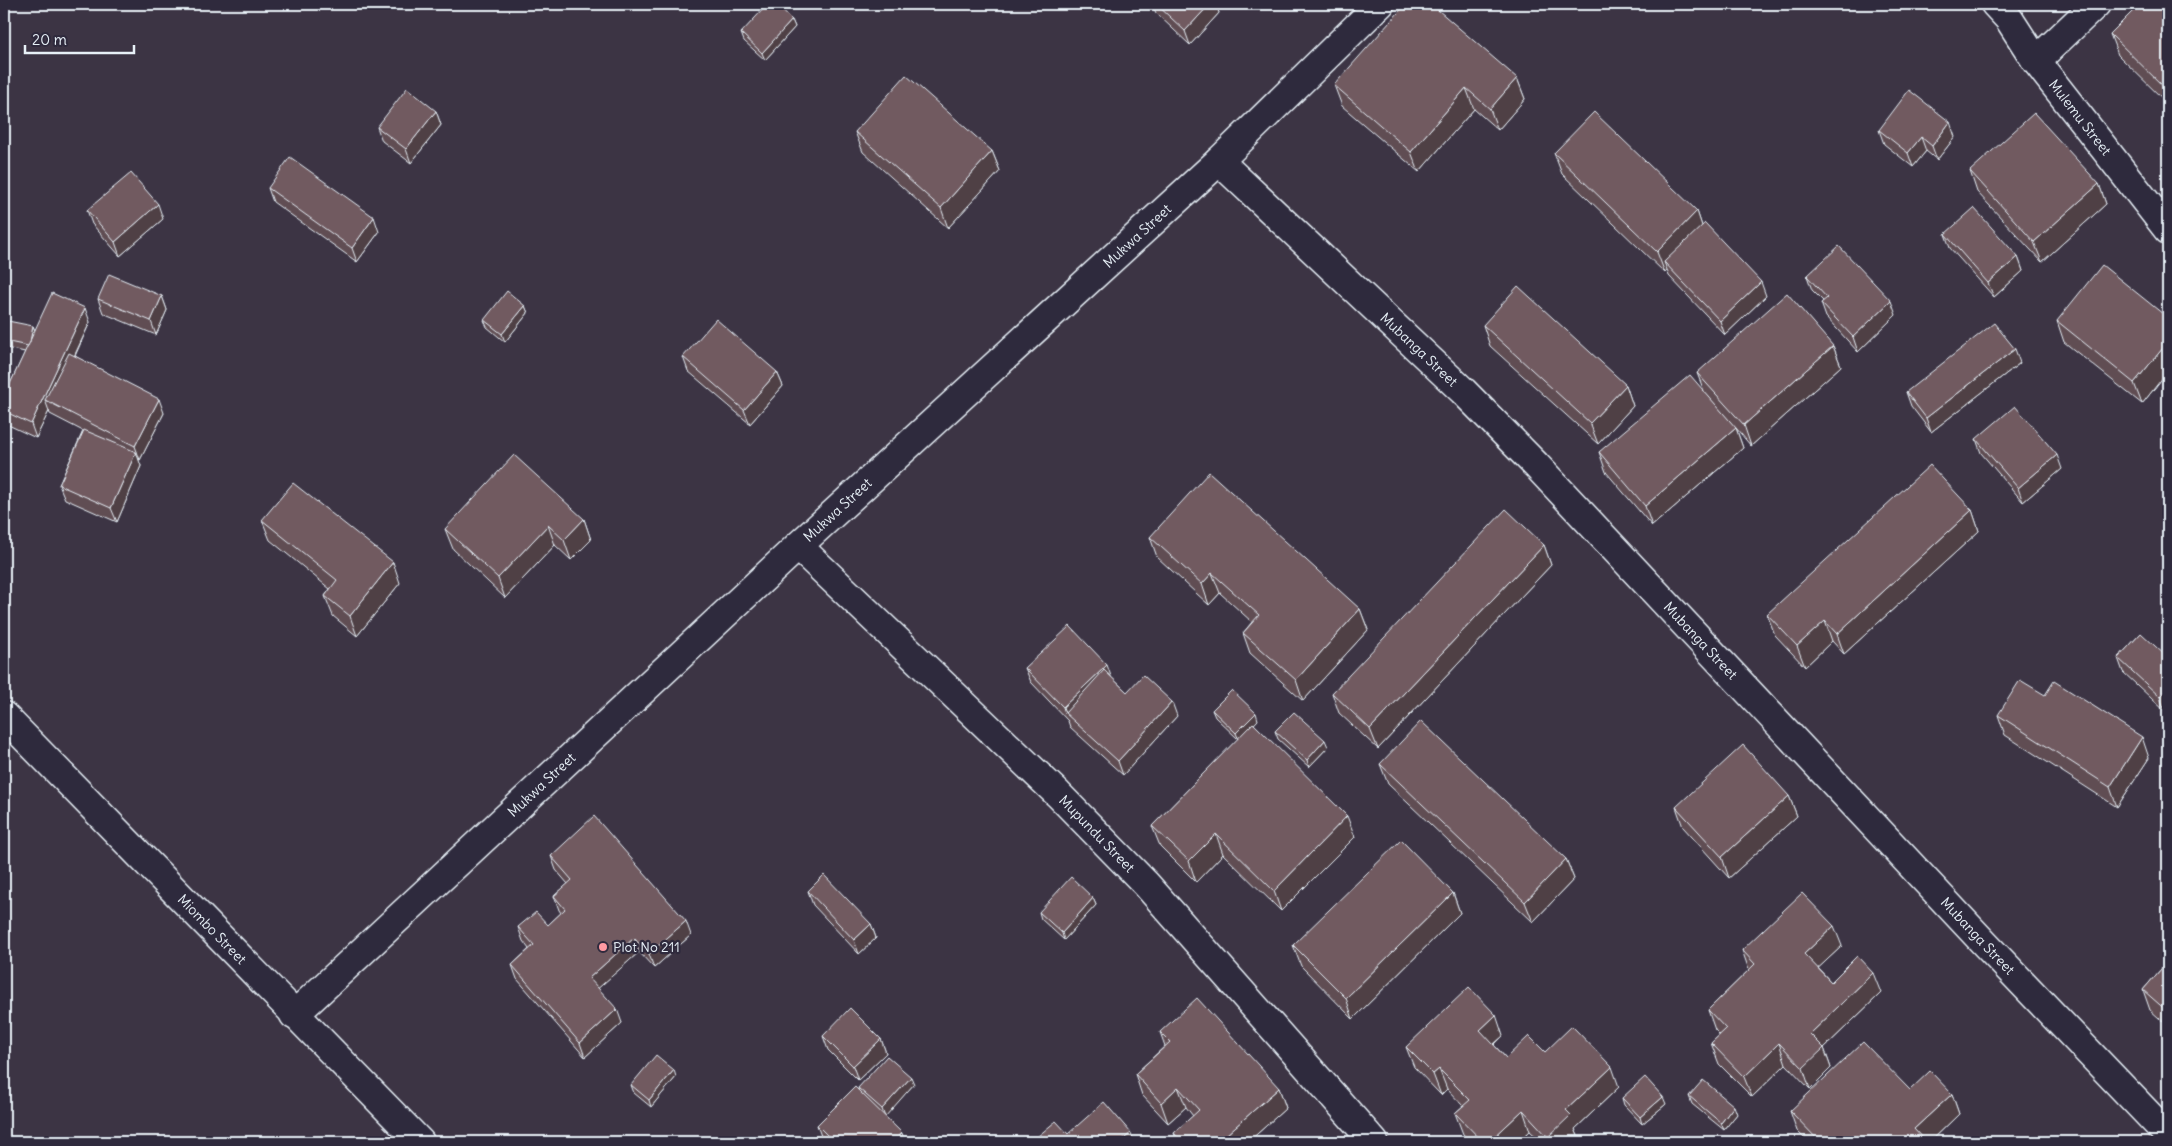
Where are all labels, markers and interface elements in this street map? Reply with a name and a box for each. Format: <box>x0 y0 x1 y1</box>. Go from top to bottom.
scale bar <box>25 22 134 54</box>
text: 20 m <box>32 30 67 49</box>
street label: Mulemu Street <box>2045 76 2115 159</box>
street label: Mukwa Street <box>1099 200 1175 272</box>
street label: Mubanga Street <box>1377 309 1462 391</box>
street label: Mukwa Street <box>800 474 876 546</box>
street label: Mubanga Street <box>1660 598 1742 683</box>
street label: Mukwa Street <box>504 749 579 821</box>
street label: Mupundu Street <box>1055 791 1139 876</box>
street label: Miombo Street <box>174 890 251 968</box>
street label: Mubanga Street <box>1937 894 2019 979</box>
place label: Plot No 211 <box>613 938 680 956</box>
marker: Plot No 211 <box>597 941 609 953</box>

